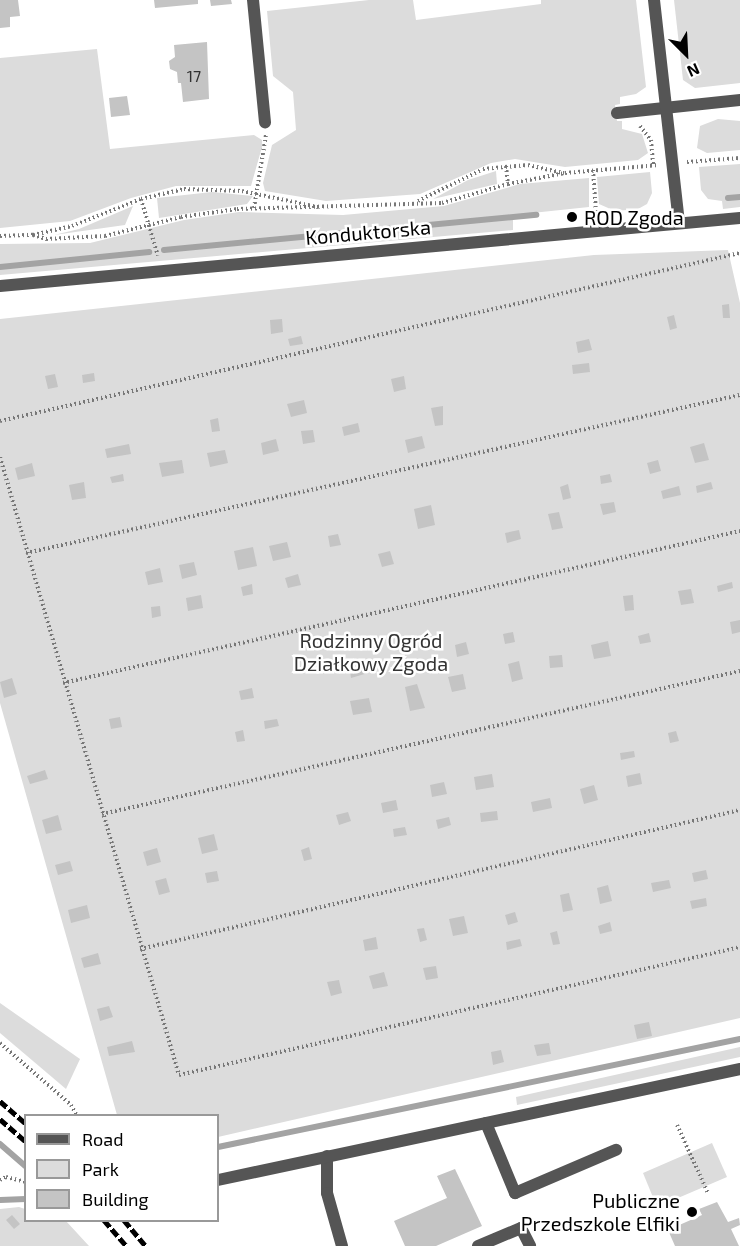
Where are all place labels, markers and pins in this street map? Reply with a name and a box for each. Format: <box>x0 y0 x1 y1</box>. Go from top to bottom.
place label: ROD Zgoda <box>584 205 684 229</box>
marker: ROD Zgoda <box>565 210 579 224</box>
place label: Publiczne Przedszkole Elfiki <box>521 1188 680 1235</box>
marker: Publiczne Przedszkole Elfiki <box>685 1205 699 1219</box>

